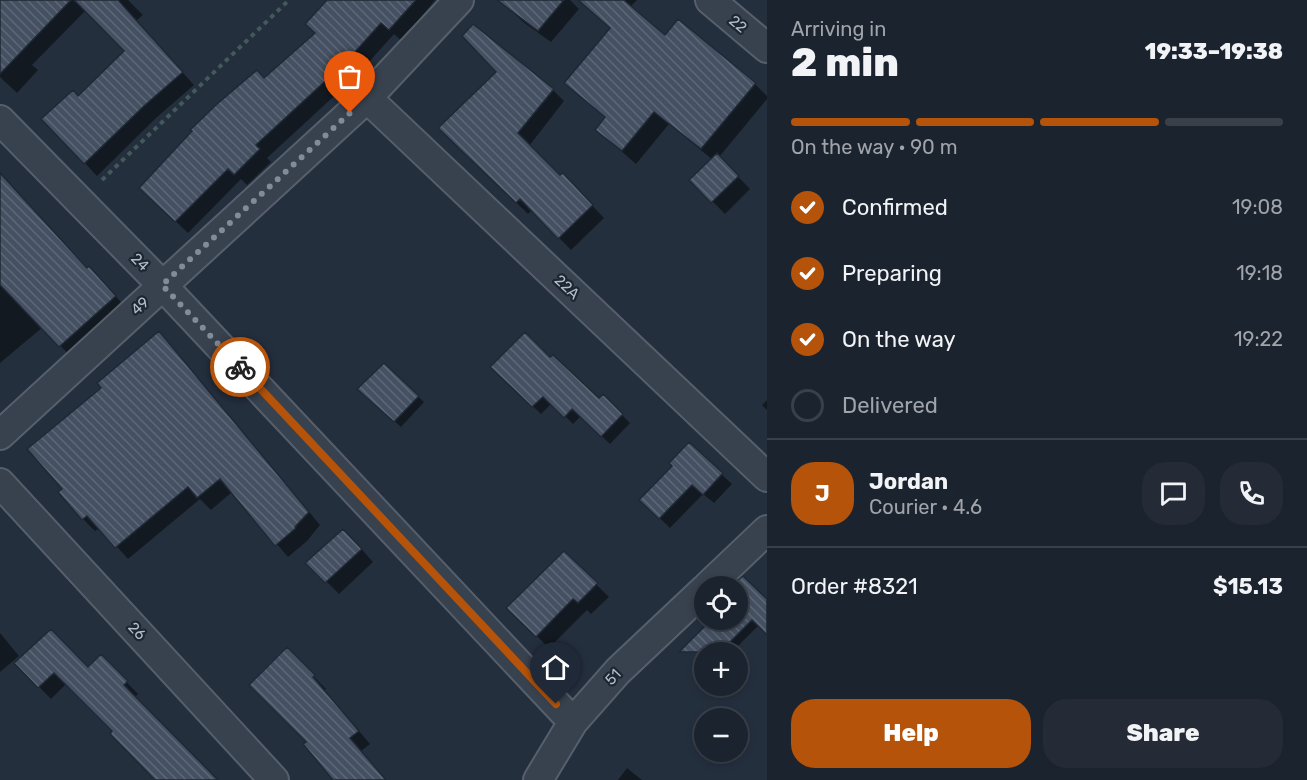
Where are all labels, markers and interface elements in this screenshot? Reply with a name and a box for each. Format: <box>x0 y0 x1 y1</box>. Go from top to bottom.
street label: 22 <box>725 11 751 37</box>
text: Arriving in <box>791 17 886 41</box>
text: 19:33–19:38 <box>1145 38 1283 65</box>
text: 2 min <box>791 40 899 86</box>
pin <box>324 51 375 113</box>
icon: bag <box>333 60 366 93</box>
text: On the way · 90 m <box>791 135 957 159</box>
icon: check <box>791 191 824 224</box>
text: Confirmed <box>842 194 948 221</box>
text: 19:08 <box>1232 195 1283 219</box>
street label: 24 <box>127 249 153 275</box>
icon: check <box>791 257 824 290</box>
text: Preparing <box>842 260 942 287</box>
text: 19:18 <box>1236 261 1283 285</box>
street label: 22A <box>551 271 583 303</box>
street label: 49 <box>127 293 153 319</box>
icon: check <box>791 323 824 356</box>
text: On the way <box>842 326 956 353</box>
text: 19:22 <box>1234 327 1283 351</box>
courier <box>210 337 270 397</box>
icon: bike <box>224 351 257 384</box>
text: Delivered <box>842 392 938 419</box>
button: chat <box>1142 462 1205 525</box>
button: phone <box>1220 462 1283 525</box>
text: Jordan <box>869 468 948 495</box>
text: J <box>815 480 830 507</box>
text: Courier · 4.6 <box>869 495 982 519</box>
text: Order #8321 <box>791 573 918 600</box>
text: $15.13 <box>1213 573 1283 600</box>
map controls <box>694 576 748 762</box>
button: locate <box>694 576 748 630</box>
street label: 26 <box>124 618 150 644</box>
pin <box>530 642 581 704</box>
button: + <box>694 642 748 696</box>
icon: home <box>539 651 572 684</box>
street label: 51 <box>601 665 625 689</box>
button: Help <box>791 699 1031 768</box>
button: Share <box>1043 699 1283 768</box>
button: − <box>694 708 748 762</box>

